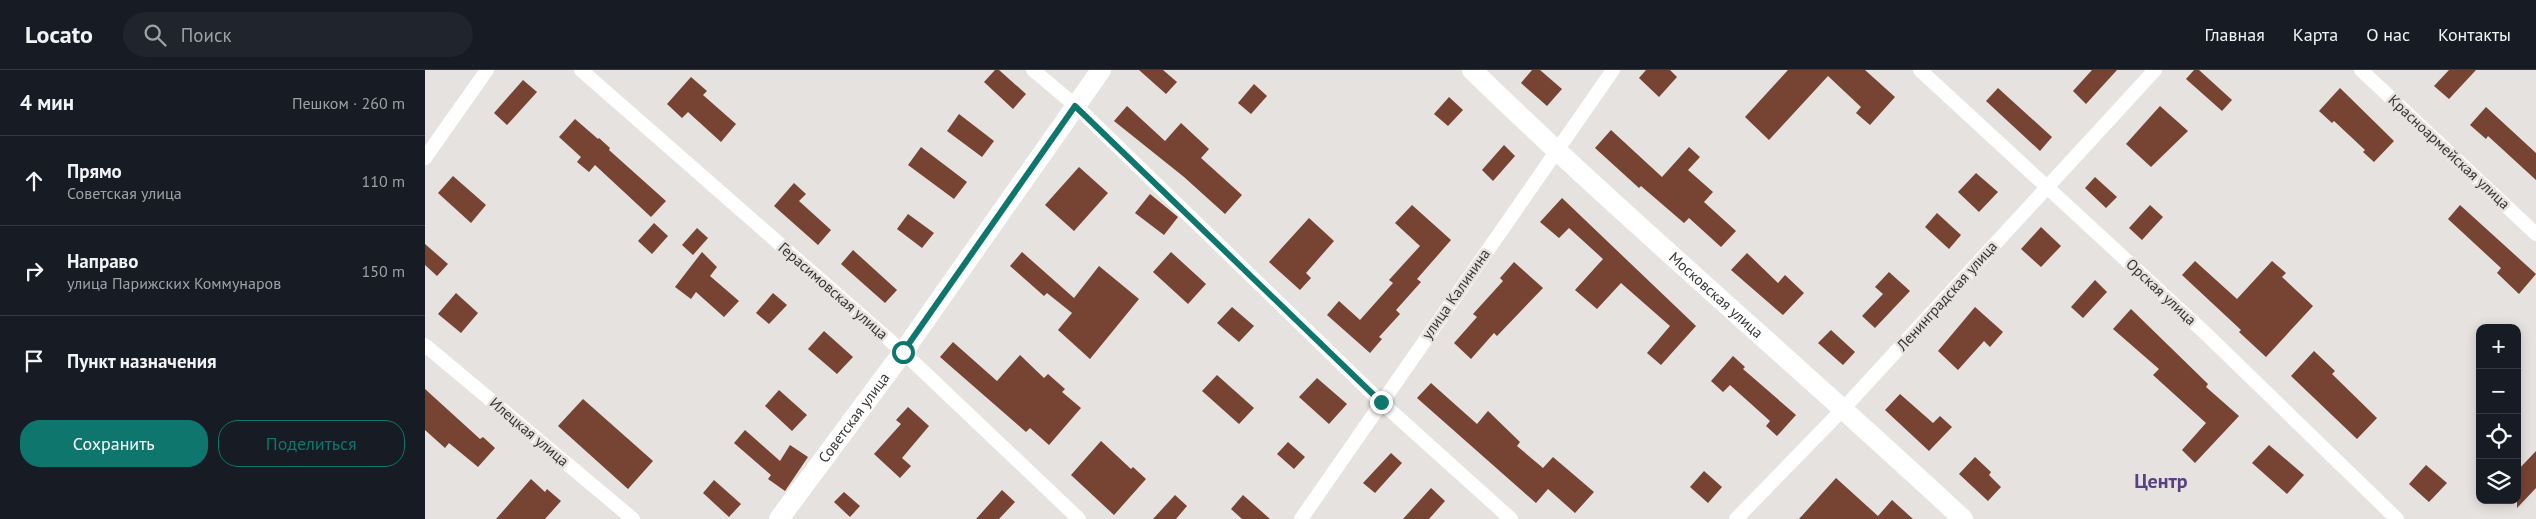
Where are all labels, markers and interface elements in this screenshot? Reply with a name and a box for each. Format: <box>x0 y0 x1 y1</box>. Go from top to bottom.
search box <box>123 12 473 57</box>
text: Locato <box>25 19 93 50</box>
icon: search <box>141 21 169 49</box>
text: Поиск <box>181 23 232 47</box>
text: Главная <box>2204 23 2265 46</box>
text: Карта <box>2293 23 2338 46</box>
text: О нас <box>2366 23 2410 46</box>
text: Контакты <box>2438 23 2511 46</box>
text: 4 мин <box>20 89 74 116</box>
street label: Красноармейская улица <box>2385 90 2514 213</box>
text: Пешком · 260 m <box>292 93 405 113</box>
text: Прямо <box>67 159 122 183</box>
icon: ahead <box>20 167 48 195</box>
text: 110 m <box>362 171 405 191</box>
text: Советская улица <box>67 183 182 203</box>
street label: Ленинградская улица <box>1892 237 2001 355</box>
street label: Герасимовская улица <box>775 238 892 343</box>
street label: улица Калинина <box>1417 245 1494 343</box>
street label: Московская улица <box>1665 248 1767 342</box>
text: Направо <box>67 249 138 273</box>
street label: Орская улица <box>2122 254 2200 329</box>
icon: right <box>20 257 48 285</box>
text: 150 m <box>362 261 405 281</box>
text: улица Парижских Коммунаров <box>67 273 281 293</box>
map controls <box>2476 324 2521 504</box>
button: + <box>2476 324 2521 369</box>
route start <box>892 341 915 364</box>
icon: arrive <box>20 347 48 375</box>
text: Пункт назначения <box>67 349 217 373</box>
street label: Советская улица <box>814 369 893 466</box>
button: − <box>2476 369 2521 414</box>
route end <box>1370 391 1393 414</box>
street label: Илецкая улица <box>486 393 573 470</box>
button: locate <box>2476 414 2521 459</box>
button: Сохранить <box>20 420 208 467</box>
button: Поделиться <box>218 420 405 467</box>
button: layers <box>2476 459 2521 504</box>
district label: Центр <box>2134 468 2188 494</box>

